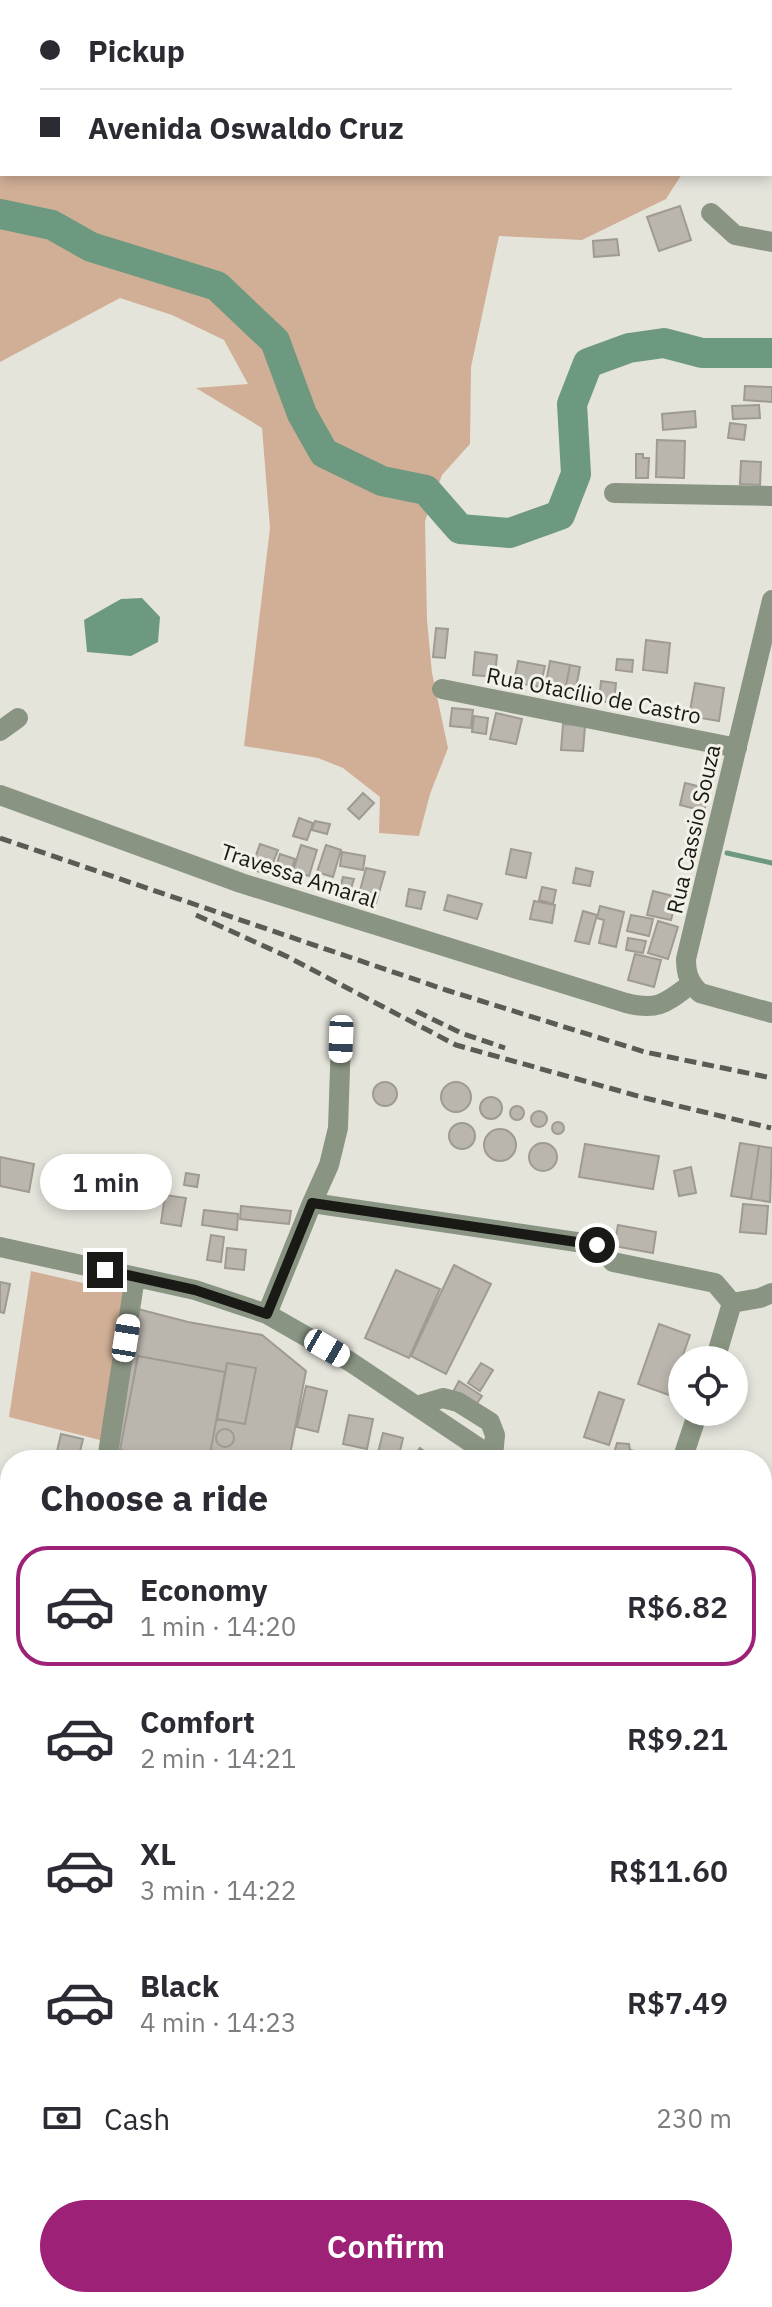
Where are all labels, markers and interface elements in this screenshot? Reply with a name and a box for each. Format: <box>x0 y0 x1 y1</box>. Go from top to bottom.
text: Pickup <box>88 31 185 70</box>
text: Avenida Oswaldo Cruz <box>88 108 404 147</box>
street label: Rua Otacílio de Castro <box>484 660 704 730</box>
street label: Rua Cassio Souza <box>659 741 727 916</box>
street label: Travessa Amaral <box>217 836 381 914</box>
car <box>328 1015 354 1063</box>
callout: 1 min <box>39 1154 171 1210</box>
text: 1 min <box>72 1165 140 1199</box>
route start <box>579 1227 615 1263</box>
route end <box>87 1252 123 1288</box>
car <box>110 1312 142 1364</box>
car <box>300 1326 354 1370</box>
map controls <box>668 1346 748 1426</box>
button: locate <box>668 1346 748 1426</box>
text: Choose a ride <box>40 1474 268 1521</box>
icon: car <box>44 1570 116 1642</box>
text: Economy <box>140 1570 268 1609</box>
text: R$6.82 <box>627 1587 728 1626</box>
text: 1 min · 14:20 <box>140 1609 296 1643</box>
icon: car <box>44 1702 116 1774</box>
text: Comfort <box>140 1702 255 1741</box>
text: R$9.21 <box>627 1719 728 1758</box>
text: 2 min · 14:21 <box>140 1741 296 1775</box>
icon: car <box>44 1834 116 1906</box>
text: XL <box>140 1834 176 1873</box>
text: R$11.60 <box>609 1851 728 1890</box>
text: 3 min · 14:22 <box>140 1873 296 1907</box>
icon: car <box>44 1966 116 2038</box>
text: Black <box>140 1966 219 2005</box>
text: R$7.49 <box>627 1983 728 2022</box>
text: 4 min · 14:23 <box>140 2005 296 2039</box>
icon: cash <box>40 2096 84 2140</box>
text: Cash <box>104 2099 170 2138</box>
text: 230 m <box>656 2101 732 2135</box>
button: Confirm <box>40 2200 732 2292</box>

